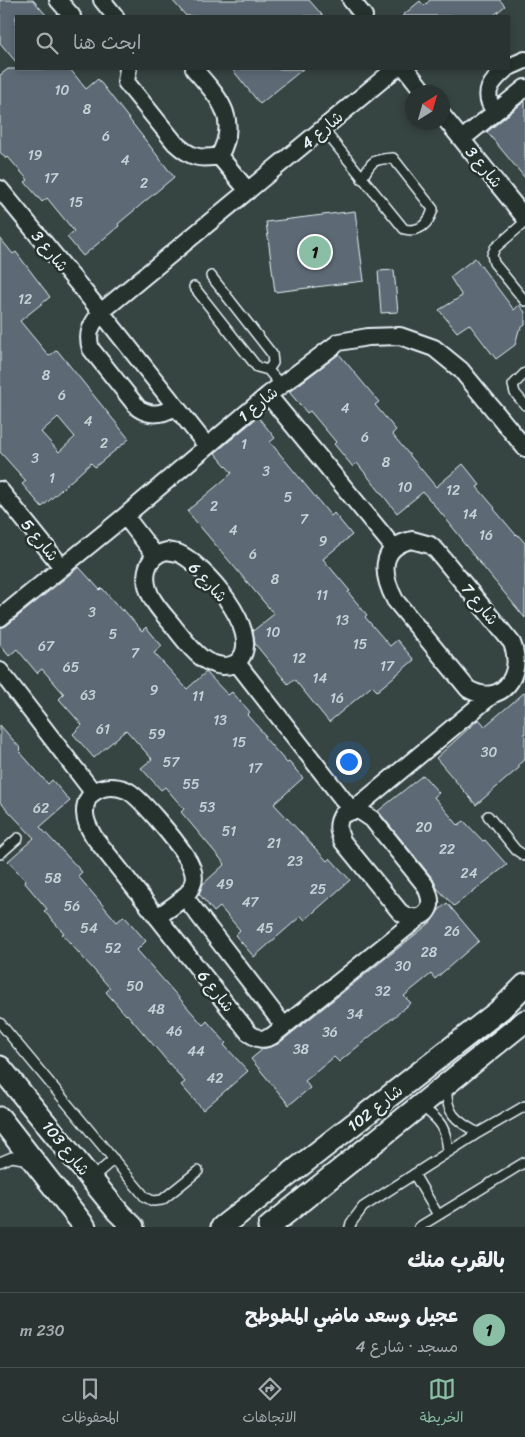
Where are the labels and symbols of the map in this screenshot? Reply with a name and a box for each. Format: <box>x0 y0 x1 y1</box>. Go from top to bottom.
house number: 10 <box>55 78 70 103</box>
north arrow <box>405 85 450 130</box>
house number: 8 <box>83 97 92 122</box>
street label: شارع 4 <box>294 103 350 157</box>
house number: 6 <box>102 124 110 149</box>
street label: شارع 3 <box>458 139 510 195</box>
house number: 19 <box>28 143 43 168</box>
house number: 4 <box>121 148 130 173</box>
house number: 17 <box>44 166 59 191</box>
house number: 2 <box>140 171 148 196</box>
house number: 15 <box>69 190 84 215</box>
street label: شارع 3 <box>24 223 76 279</box>
pin: 1 <box>299 233 331 271</box>
house number: 12 <box>18 287 32 312</box>
house number: 8 <box>42 363 51 388</box>
street label: شارع 1 <box>231 378 285 430</box>
house number: 6 <box>58 383 66 408</box>
house number: 4 <box>341 396 350 421</box>
house number: 4 <box>84 409 93 434</box>
house number: 6 <box>361 425 369 450</box>
house number: 2 <box>100 431 108 456</box>
house number: 1 <box>241 432 247 457</box>
house number: 3 <box>31 446 39 471</box>
house number: 8 <box>382 450 391 475</box>
house number: 3 <box>262 459 270 484</box>
house number: 1 <box>49 466 55 491</box>
house number: 10 <box>398 475 413 500</box>
house number: 12 <box>446 478 460 503</box>
house number: 5 <box>284 485 293 510</box>
house number: 2 <box>210 494 218 519</box>
house number: 14 <box>463 502 478 527</box>
house number: 7 <box>300 507 309 532</box>
street label: شارع 5 <box>13 512 67 568</box>
house number: 4 <box>229 518 238 543</box>
house number: 16 <box>479 523 493 548</box>
house number: 9 <box>319 529 328 554</box>
house number: 6 <box>249 542 257 567</box>
street label: شارع 6 <box>181 555 235 609</box>
house number: 8 <box>271 567 280 592</box>
street label: شارع 7 <box>454 576 506 632</box>
house number: 11 <box>316 583 328 608</box>
house number: 3 <box>88 600 96 625</box>
house number: 13 <box>335 608 349 633</box>
house number: 10 <box>266 620 281 645</box>
house number: 5 <box>109 622 118 647</box>
house number: 15 <box>353 632 368 657</box>
house number: 67 <box>38 634 55 659</box>
house number: 7 <box>131 641 140 666</box>
house number: 12 <box>292 646 306 671</box>
house number: 17 <box>380 654 395 679</box>
house number: 65 <box>63 655 80 680</box>
house number: 14 <box>313 666 328 691</box>
house number: 9 <box>150 678 159 703</box>
house number: 63 <box>80 683 96 708</box>
house number: 11 <box>192 684 204 709</box>
house number: 16 <box>330 686 344 711</box>
house number: 13 <box>213 708 227 733</box>
house number: 61 <box>96 717 110 742</box>
house number: 59 <box>148 722 166 747</box>
house number: 15 <box>232 730 247 755</box>
house number: 30 <box>481 740 497 765</box>
your location <box>336 749 362 775</box>
house number: 57 <box>163 750 180 775</box>
house number: 17 <box>248 756 263 781</box>
house number: 55 <box>182 772 200 797</box>
house number: 53 <box>199 795 215 820</box>
house number: 62 <box>33 796 49 821</box>
house number: 20 <box>416 815 433 840</box>
house number: 51 <box>222 819 236 844</box>
house number: 21 <box>267 831 281 856</box>
house number: 22 <box>439 837 455 862</box>
house number: 23 <box>287 849 303 874</box>
house number: 24 <box>461 861 478 886</box>
house number: 58 <box>45 866 62 891</box>
house number: 49 <box>216 872 234 897</box>
house number: 25 <box>310 877 327 902</box>
house number: 47 <box>242 890 259 915</box>
house number: 56 <box>64 894 80 919</box>
house number: 54 <box>80 916 98 941</box>
house number: 45 <box>256 916 274 941</box>
house number: 26 <box>444 919 460 944</box>
house number: 52 <box>105 936 121 961</box>
house number: 28 <box>421 940 438 965</box>
house number: 30 <box>395 954 411 979</box>
street label: شارع 6 <box>190 963 242 1019</box>
house number: 50 <box>126 974 144 999</box>
house number: 32 <box>375 979 391 1004</box>
house number: 48 <box>147 997 165 1022</box>
house number: 34 <box>347 1002 363 1027</box>
house number: 46 <box>166 1019 182 1044</box>
house number: 36 <box>322 1020 338 1045</box>
house number: 38 <box>293 1037 310 1062</box>
house number: 44 <box>187 1039 205 1064</box>
house number: 42 <box>207 1066 223 1091</box>
street label: شارع 102 <box>340 1077 410 1139</box>
street label: شارع 103 <box>34 1114 98 1182</box>

